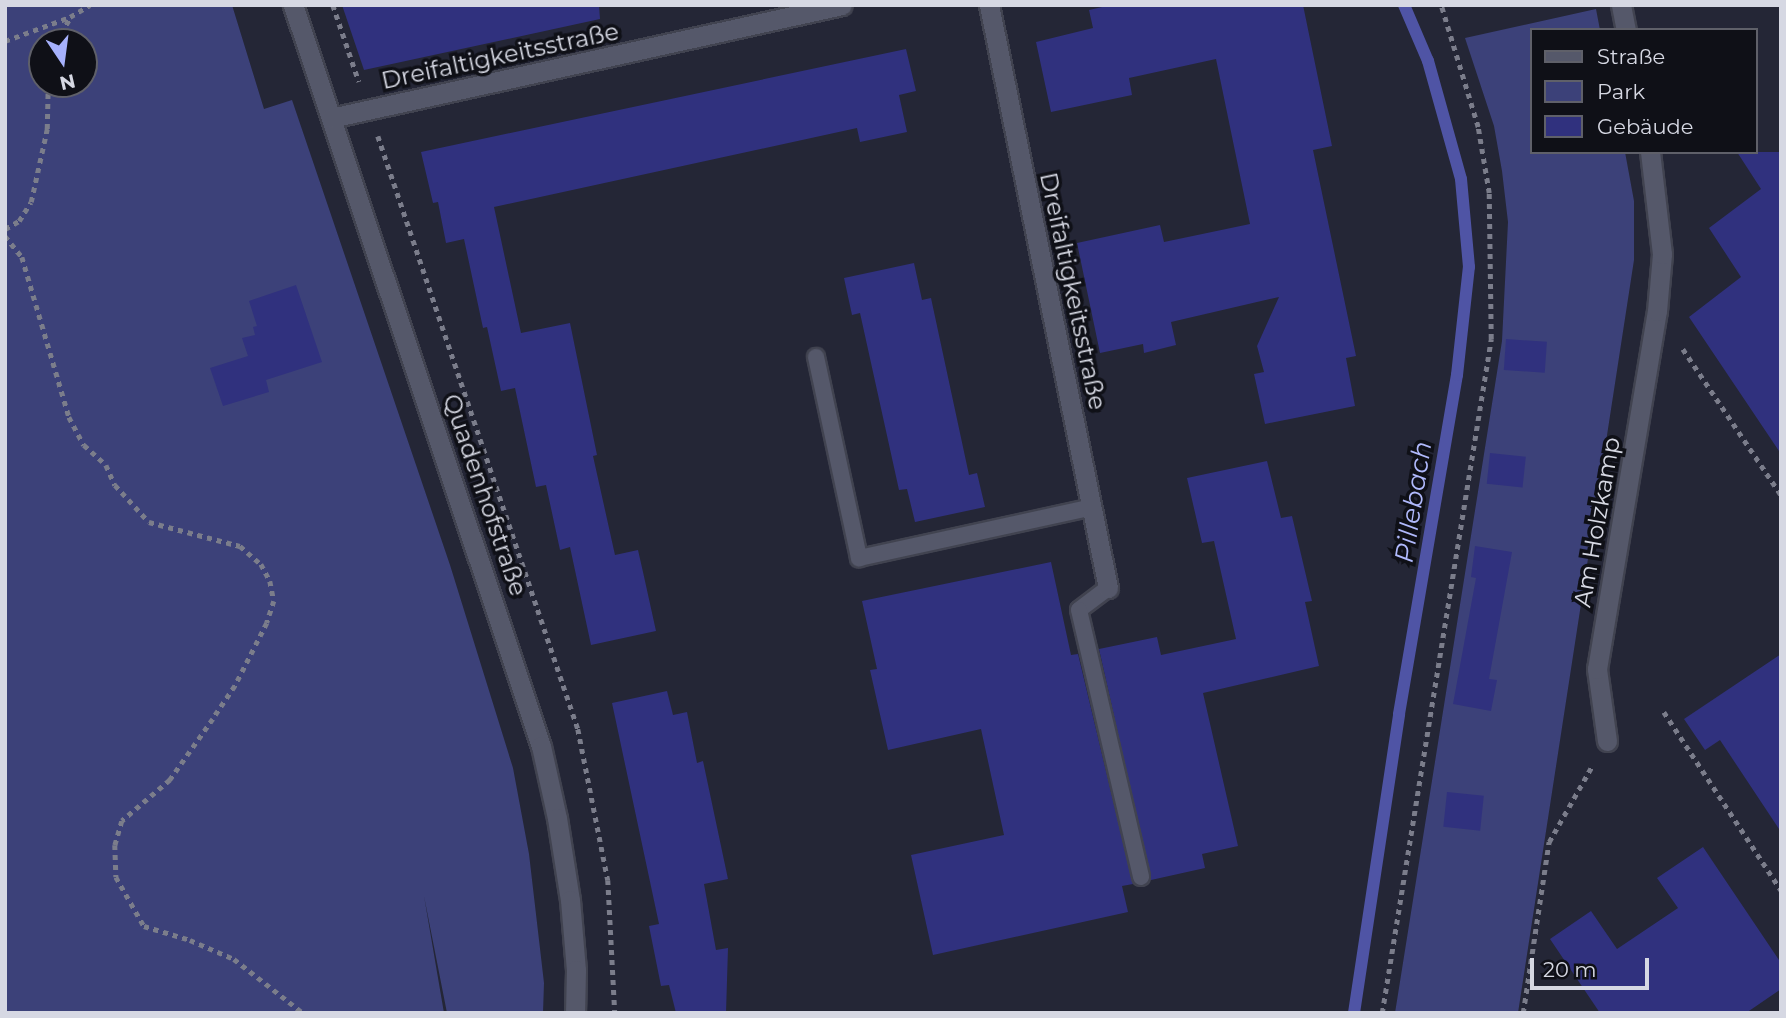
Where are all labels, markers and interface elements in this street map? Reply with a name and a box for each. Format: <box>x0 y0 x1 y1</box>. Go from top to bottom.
street label: Dreifaltigkeitsstraße <box>379 17 621 95</box>
north arrow <box>28 28 98 98</box>
legend <box>1530 28 1758 154</box>
text: Straße <box>1597 44 1665 69</box>
text: N <box>57 69 77 95</box>
text: Park <box>1597 79 1645 104</box>
text: Gebäude <box>1597 114 1694 139</box>
street label: Dreifaltigkeitsstraße <box>1034 170 1112 412</box>
street label: Quadenhofstraße <box>437 390 533 600</box>
street label: Am Holzkamp <box>1568 435 1626 609</box>
water label: Pillebach <box>1389 439 1439 565</box>
scale bar <box>1534 944 1653 988</box>
text: 20 m <box>1543 957 1597 982</box>

